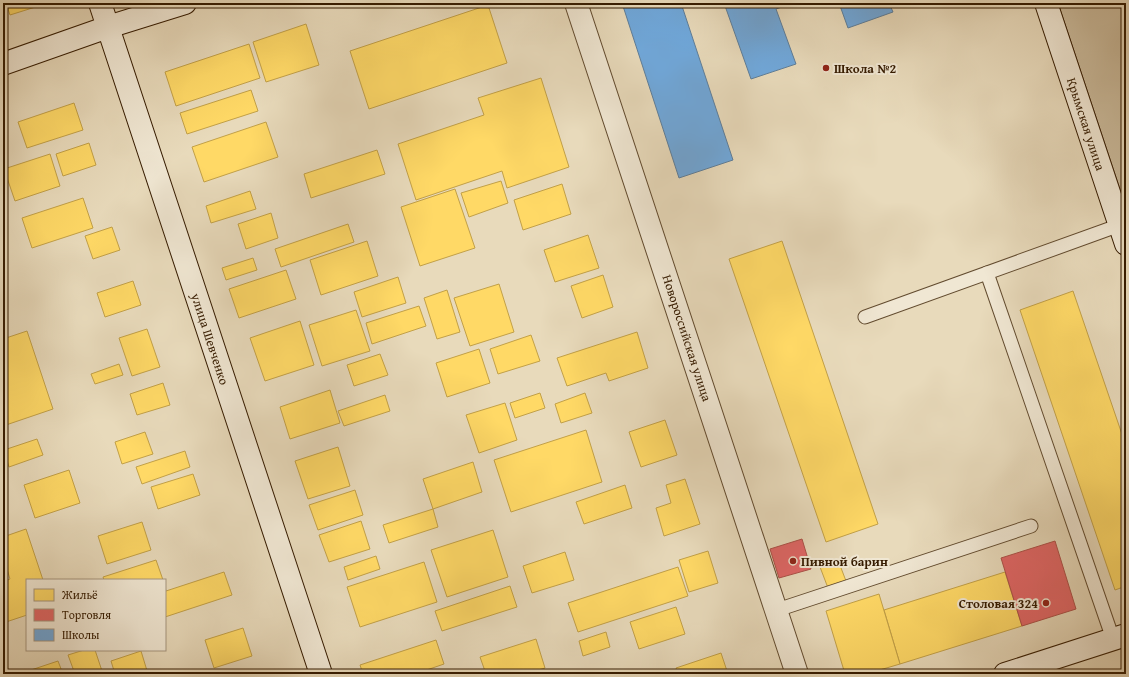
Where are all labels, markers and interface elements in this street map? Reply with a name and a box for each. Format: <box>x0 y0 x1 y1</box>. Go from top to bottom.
place label: Школа №2 <box>834 59 897 78</box>
marker: Школа №2 <box>821 63 831 73</box>
street label: Крымская улица <box>1062 75 1110 174</box>
street label: Новороссийская улица <box>658 272 717 405</box>
street label: улица Шевченко <box>186 290 234 388</box>
place label: Пивной барин <box>801 552 888 571</box>
marker: Пивной барин <box>788 556 798 566</box>
legend <box>26 579 166 651</box>
text: Жильё <box>61 586 98 603</box>
place label: Столовая 324 <box>959 594 1038 613</box>
marker: Столовая 324 <box>1041 598 1051 608</box>
text: Торговля <box>62 606 111 623</box>
text: Школы <box>62 626 100 643</box>

